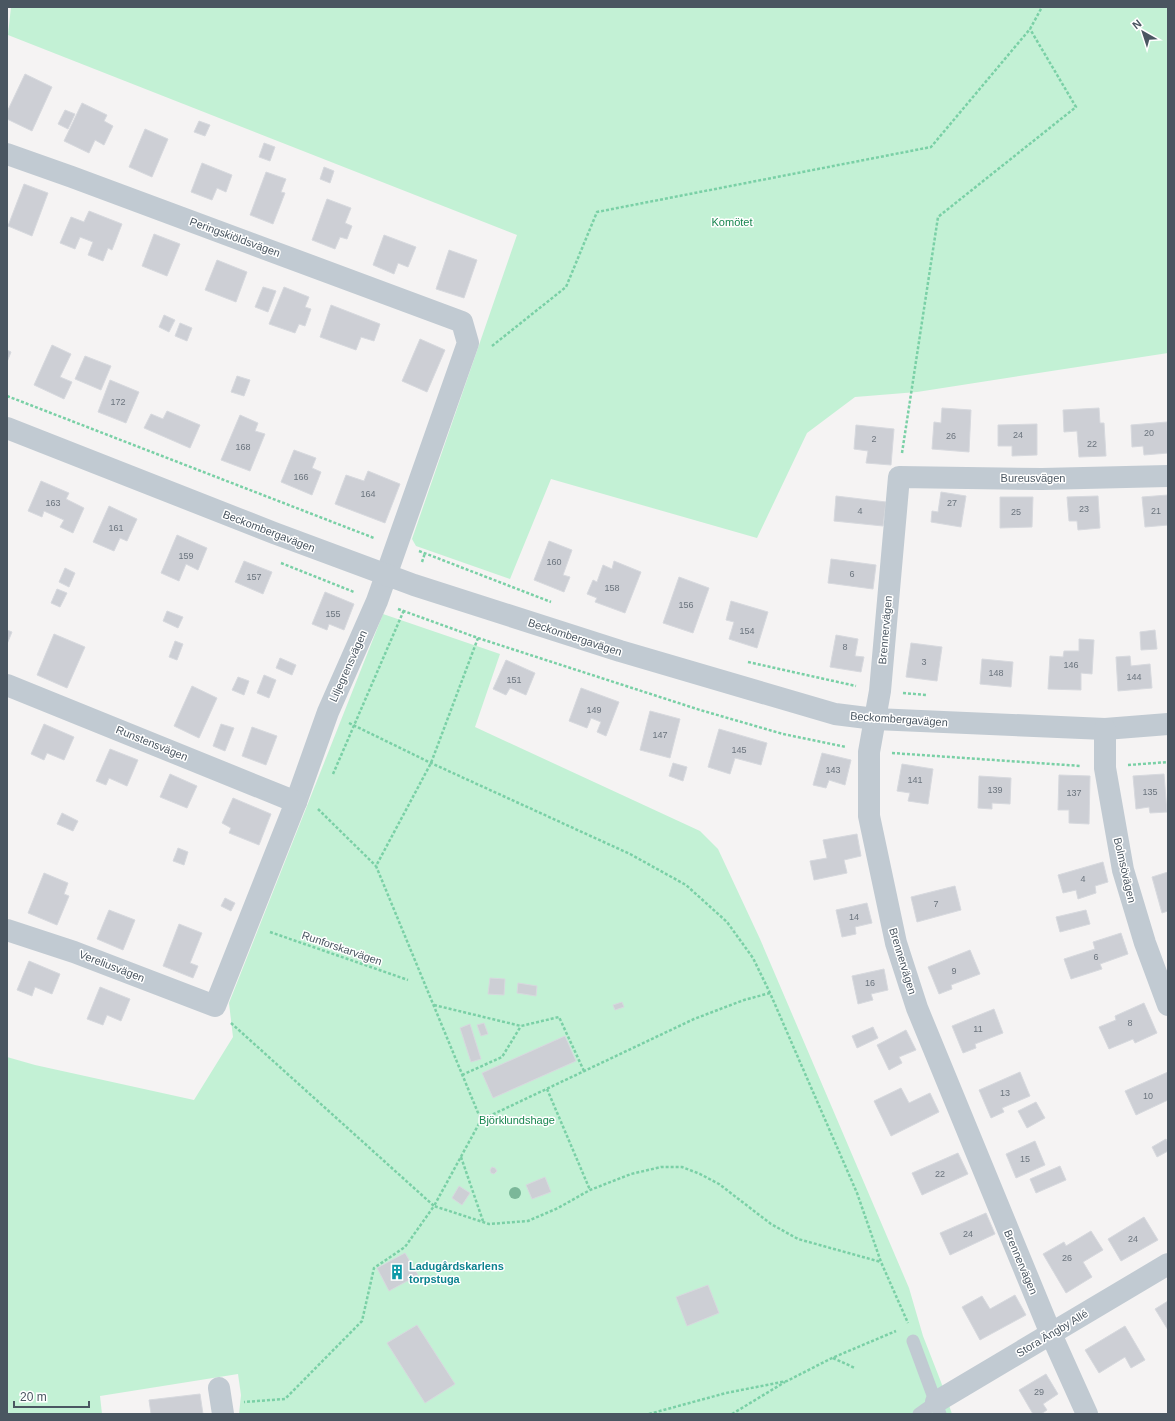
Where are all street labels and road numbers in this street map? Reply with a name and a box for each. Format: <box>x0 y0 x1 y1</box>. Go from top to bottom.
street label: Peringskiöldsvägen <box>188 215 282 259</box>
street label: Bureusvägen <box>1001 472 1065 484</box>
street label: Beckombergavägen <box>221 508 317 554</box>
street label: Brennervägen <box>876 595 894 665</box>
street label: Beckombergavägen <box>527 616 623 658</box>
street label: Liljegrensvägen <box>327 628 369 704</box>
street label: Beckombergavägen <box>850 710 948 728</box>
street label: Runstensvägen <box>114 723 190 763</box>
street label: Bolmsövägen <box>1112 836 1138 904</box>
street label: Brennervägen <box>887 926 919 996</box>
street label: Runforskarvägen <box>300 929 384 967</box>
street label: Vereliusvägen <box>78 948 146 984</box>
street label: Brennervägen <box>1002 1228 1040 1296</box>
street label: Stora Ängby Allé <box>1014 1307 1090 1359</box>

